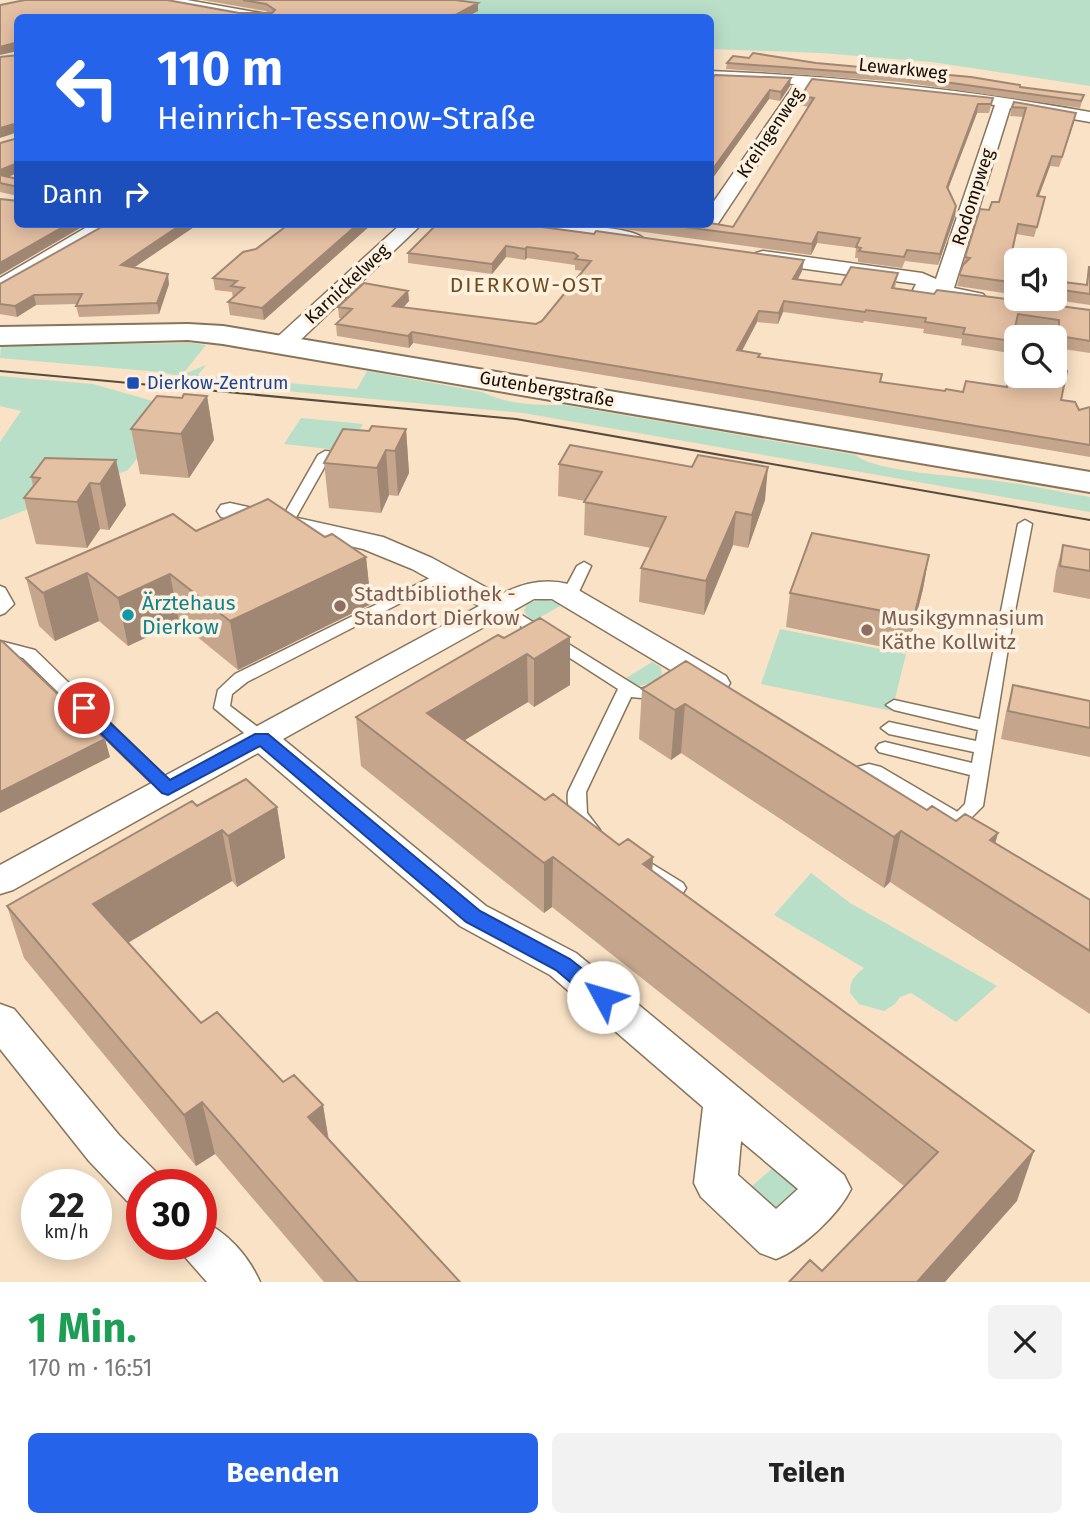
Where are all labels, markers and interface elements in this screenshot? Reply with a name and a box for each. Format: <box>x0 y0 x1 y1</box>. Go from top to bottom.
text: 110 m <box>157 39 283 98</box>
icon: left <box>42 42 133 133</box>
street label: Lewarkweg <box>858 53 949 85</box>
street label: Kreihgenweg <box>732 83 809 182</box>
text: Heinrich-Tessenow-Straße <box>157 99 536 137</box>
street label: Rodompweg <box>947 145 999 248</box>
icon: right <box>117 175 155 213</box>
text: Dann <box>42 179 103 210</box>
street label: Karnickelweg <box>300 239 394 329</box>
map controls <box>1004 248 1067 388</box>
button: sound <box>1004 248 1067 311</box>
district label: DIERKOW-OST <box>450 272 604 298</box>
button: search <box>1004 325 1067 388</box>
street label: Gutenbergstraße <box>478 366 616 412</box>
place label: Dierkow-Zentrum <box>147 372 288 394</box>
marker: Dierkow-Zentrum <box>125 375 141 391</box>
place label: Stadtbibliothek - Standort Dierkow <box>354 581 520 631</box>
place label: Ärztehaus Dierkow <box>142 590 236 640</box>
marker: Stadtbibliothek - Standort Dierkow <box>332 598 348 614</box>
place label: Musikgymnasium Käthe Kollwitz <box>881 605 1045 655</box>
marker: Ärztehaus Dierkow <box>120 607 136 623</box>
marker: Musikgymnasium Käthe Kollwitz <box>859 622 875 638</box>
pin <box>54 678 114 738</box>
icon: arrive <box>65 689 103 727</box>
position arrow <box>566 960 640 1034</box>
speed limit sign: 30 <box>126 1169 217 1260</box>
text: 22 <box>48 1184 85 1226</box>
text: km/h <box>44 1221 89 1243</box>
text: 1 Min. <box>28 1303 137 1353</box>
button: close <box>988 1305 1062 1379</box>
text: 170 m · 16:51 <box>28 1354 152 1382</box>
button: Beenden <box>28 1433 538 1513</box>
button: Teilen <box>552 1433 1062 1513</box>

